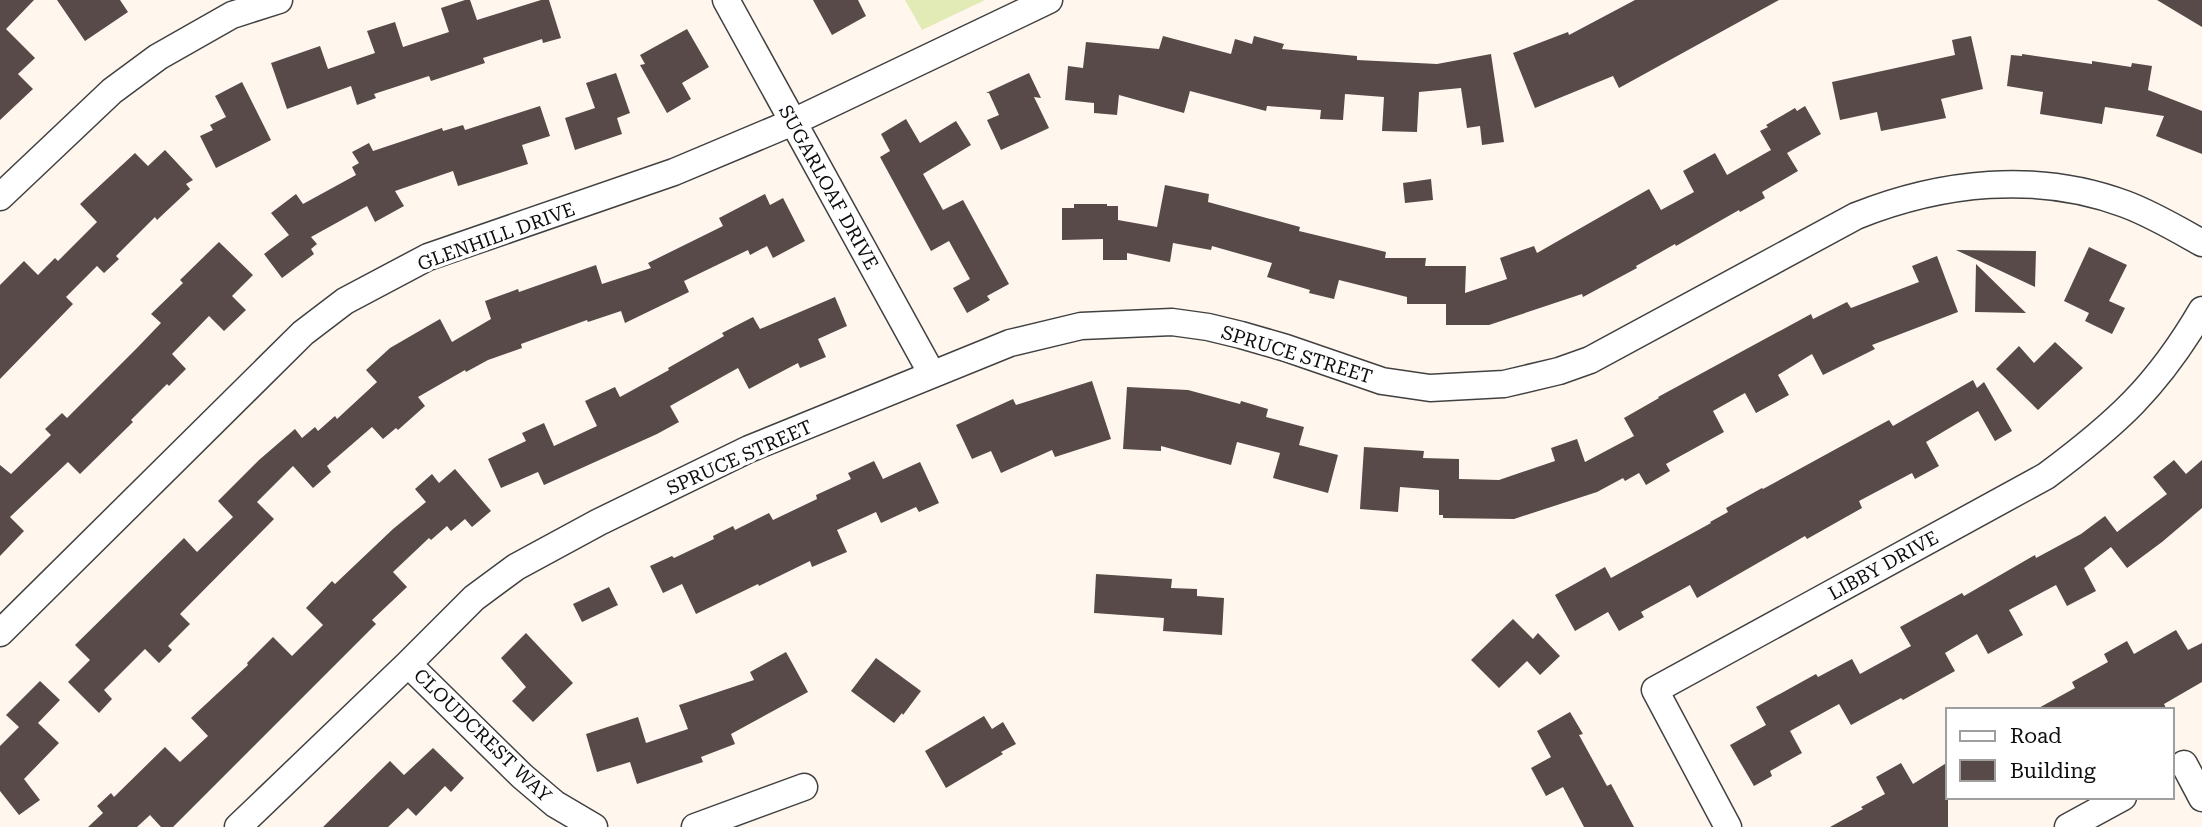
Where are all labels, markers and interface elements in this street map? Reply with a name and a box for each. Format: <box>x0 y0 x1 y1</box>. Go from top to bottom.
street label: SUGARLOAF DRIVE <box>774 101 883 274</box>
street label: GLENHILL DRIVE <box>414 197 578 276</box>
street label: SPRUCE STREET <box>1218 321 1375 388</box>
street label: SPRUCE STREET <box>663 415 816 500</box>
street label: LIBBY DRIVE <box>1824 526 1942 605</box>
street label: CLOUDCREST WAY <box>409 664 556 807</box>
legend <box>1946 708 2174 799</box>
text: Road <box>2010 724 2062 748</box>
text: Building <box>2010 759 2096 783</box>

